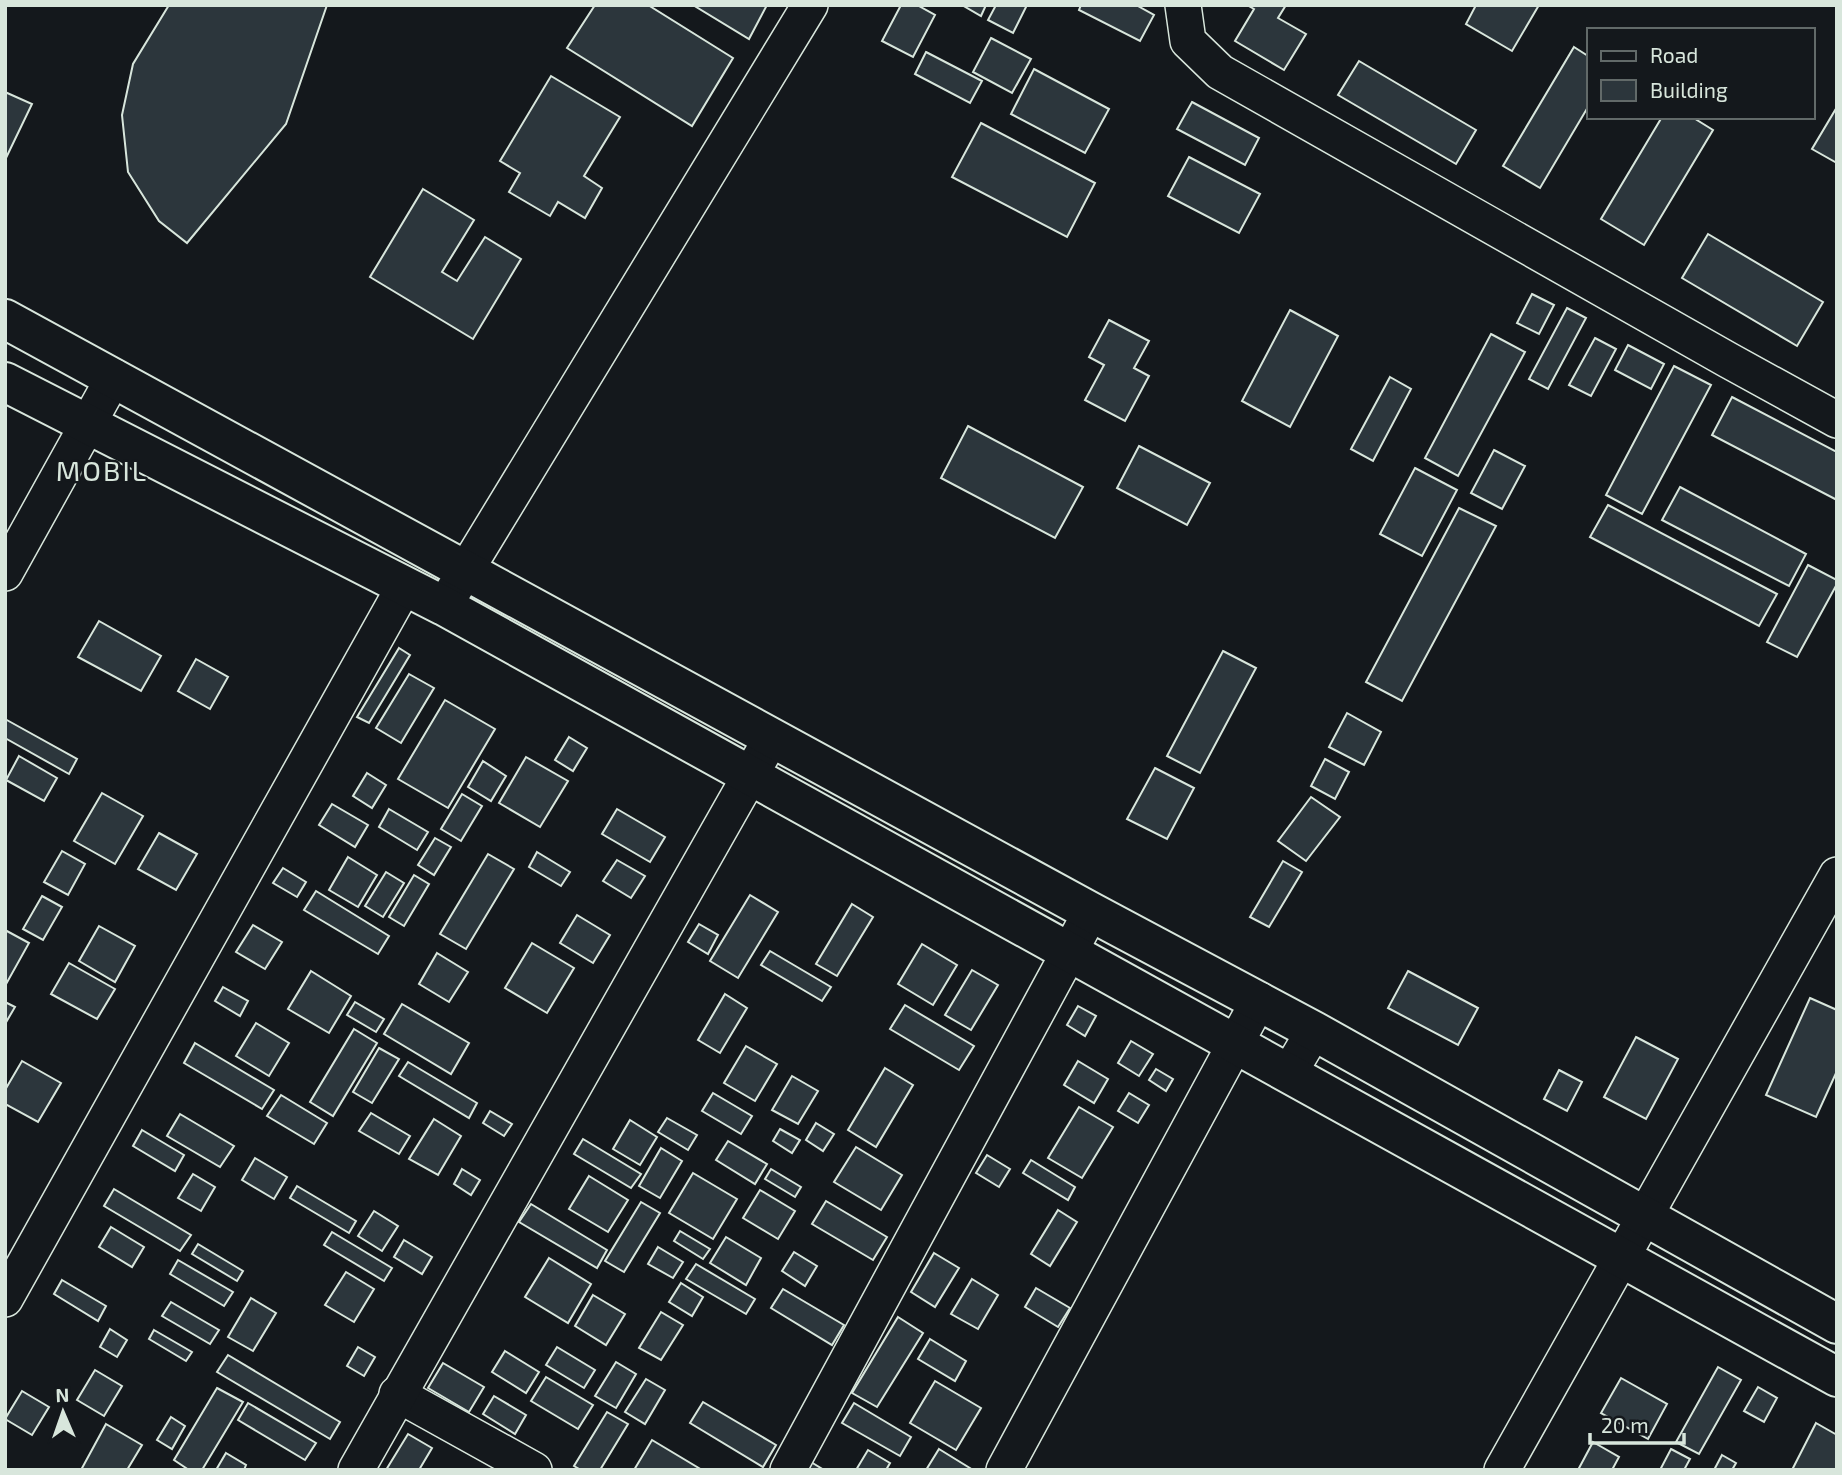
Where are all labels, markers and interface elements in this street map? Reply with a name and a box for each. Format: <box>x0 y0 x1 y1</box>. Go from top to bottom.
legend <box>1587 28 1814 119</box>
text: Road <box>1650 42 1698 67</box>
text: Building <box>1650 77 1728 102</box>
district label: MOBIL <box>56 453 148 487</box>
north arrow <box>28 1377 98 1447</box>
text: N <box>55 1383 70 1406</box>
scale bar <box>1590 1402 1685 1446</box>
text: 20 m <box>1601 1412 1649 1437</box>

